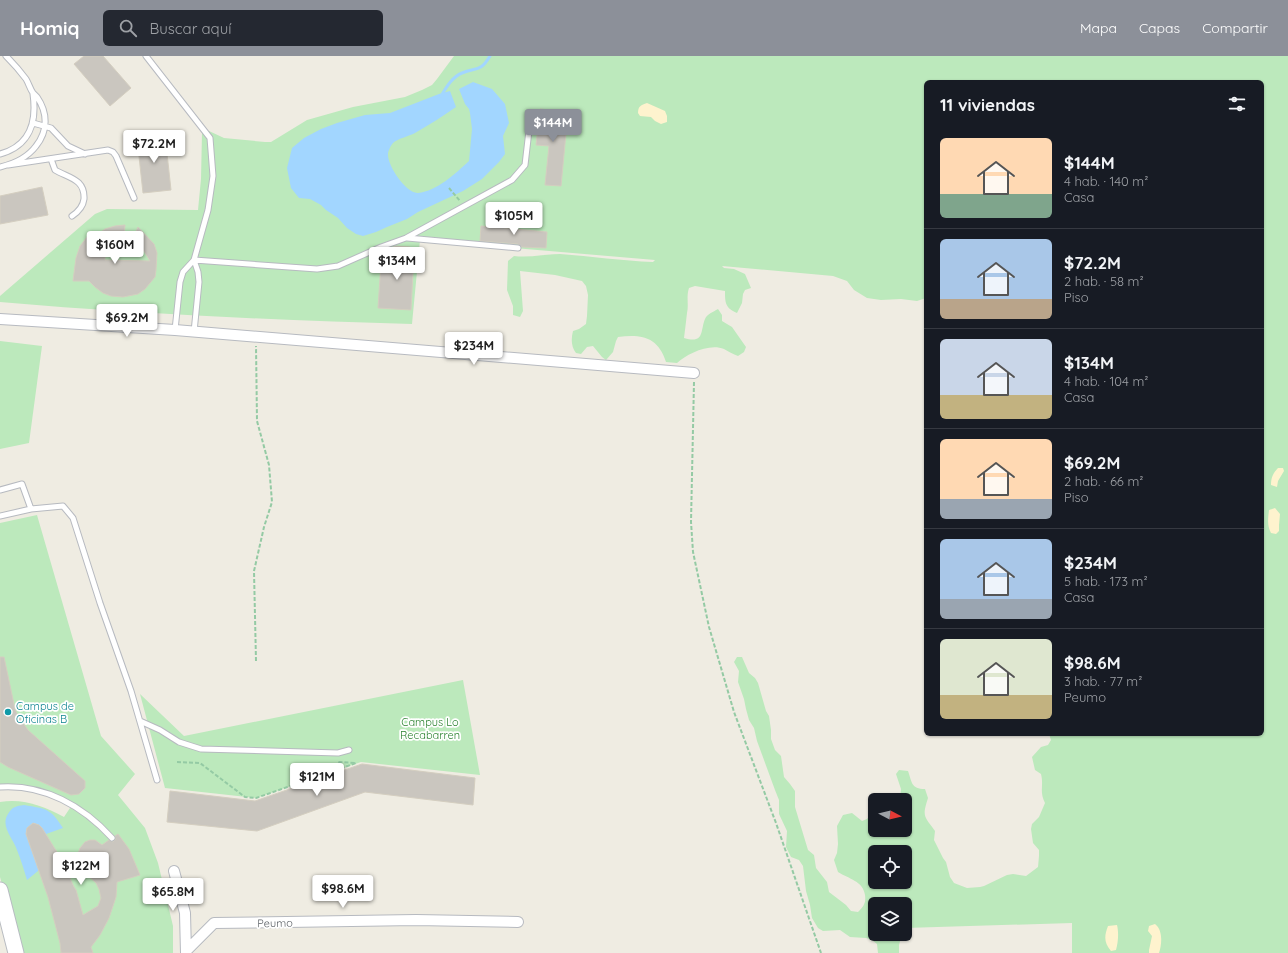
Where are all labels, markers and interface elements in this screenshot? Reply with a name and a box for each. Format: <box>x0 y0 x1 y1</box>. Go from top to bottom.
search box <box>103 10 383 46</box>
text: Homiq <box>20 16 79 40</box>
icon: search <box>117 17 139 39</box>
text: Buscar aquí <box>149 19 231 38</box>
text: Mapa <box>1080 19 1117 37</box>
text: Capas <box>1139 19 1180 37</box>
text: Compartir <box>1202 19 1268 37</box>
icon: filters <box>1226 93 1248 115</box>
text: 11 viviendas <box>940 94 1035 115</box>
pin: $144M <box>525 109 581 143</box>
text: $144M <box>534 114 572 130</box>
pin: $72.2M <box>121 130 187 164</box>
text: $72.2M <box>132 135 176 151</box>
text: $144M <box>1064 152 1115 173</box>
icon: home <box>972 154 1020 202</box>
text: 4 hab. · 140 m² <box>1064 173 1148 189</box>
text: Casa <box>1064 189 1094 205</box>
pin: $105M <box>486 202 542 236</box>
text: $105M <box>495 207 533 223</box>
pin: $160M <box>87 231 143 265</box>
text: $160M <box>96 236 134 252</box>
pin: $134M <box>369 247 425 281</box>
text: $134M <box>378 252 416 268</box>
text: $72.2M <box>1064 252 1121 273</box>
icon: home <box>972 255 1020 303</box>
text: 2 hab. · 58 m² <box>1064 273 1144 289</box>
text: Piso <box>1064 289 1088 305</box>
pin: $69.2M <box>94 304 160 338</box>
text: $69.2M <box>105 309 149 325</box>
pin: $234M <box>446 332 502 366</box>
text: $234M <box>454 337 494 353</box>
text: $134M <box>1064 352 1114 373</box>
icon: home <box>972 355 1020 403</box>
text: 4 hab. · 104 m² <box>1064 373 1148 389</box>
text: Casa <box>1064 389 1094 405</box>
text: $69.2M <box>1064 452 1120 473</box>
icon: home <box>972 455 1020 503</box>
text: 2 hab. · 66 m² <box>1064 473 1143 489</box>
text: Piso <box>1064 489 1088 505</box>
text: $234M <box>1064 552 1117 573</box>
icon: home <box>972 555 1020 603</box>
text: 5 hab. · 173 m² <box>1064 573 1148 589</box>
text: Casa <box>1064 589 1094 605</box>
text: $98.6M <box>1064 652 1121 673</box>
icon: home <box>972 655 1020 703</box>
text: 3 hab. · 77 m² <box>1064 673 1142 689</box>
text: Peumo <box>1064 689 1106 705</box>
place label: Campus de Oficinas B <box>16 699 74 726</box>
marker: Campus de Oficinas B <box>3 707 13 717</box>
park label: Campus Lo Recabarren <box>400 715 460 742</box>
pin: $121M <box>289 763 345 797</box>
text: $121M <box>299 768 335 784</box>
north arrow <box>868 793 912 837</box>
map controls <box>868 793 912 941</box>
button: locate <box>868 845 912 889</box>
pin: $122M <box>53 852 109 886</box>
text: $122M <box>62 857 100 873</box>
pin: $98.6M <box>310 875 376 909</box>
pin: $65.8M <box>140 878 206 912</box>
text: $98.6M <box>321 880 365 896</box>
text: $65.8M <box>152 883 194 899</box>
button: layers <box>868 897 912 941</box>
street label: Peumo <box>257 916 293 930</box>

